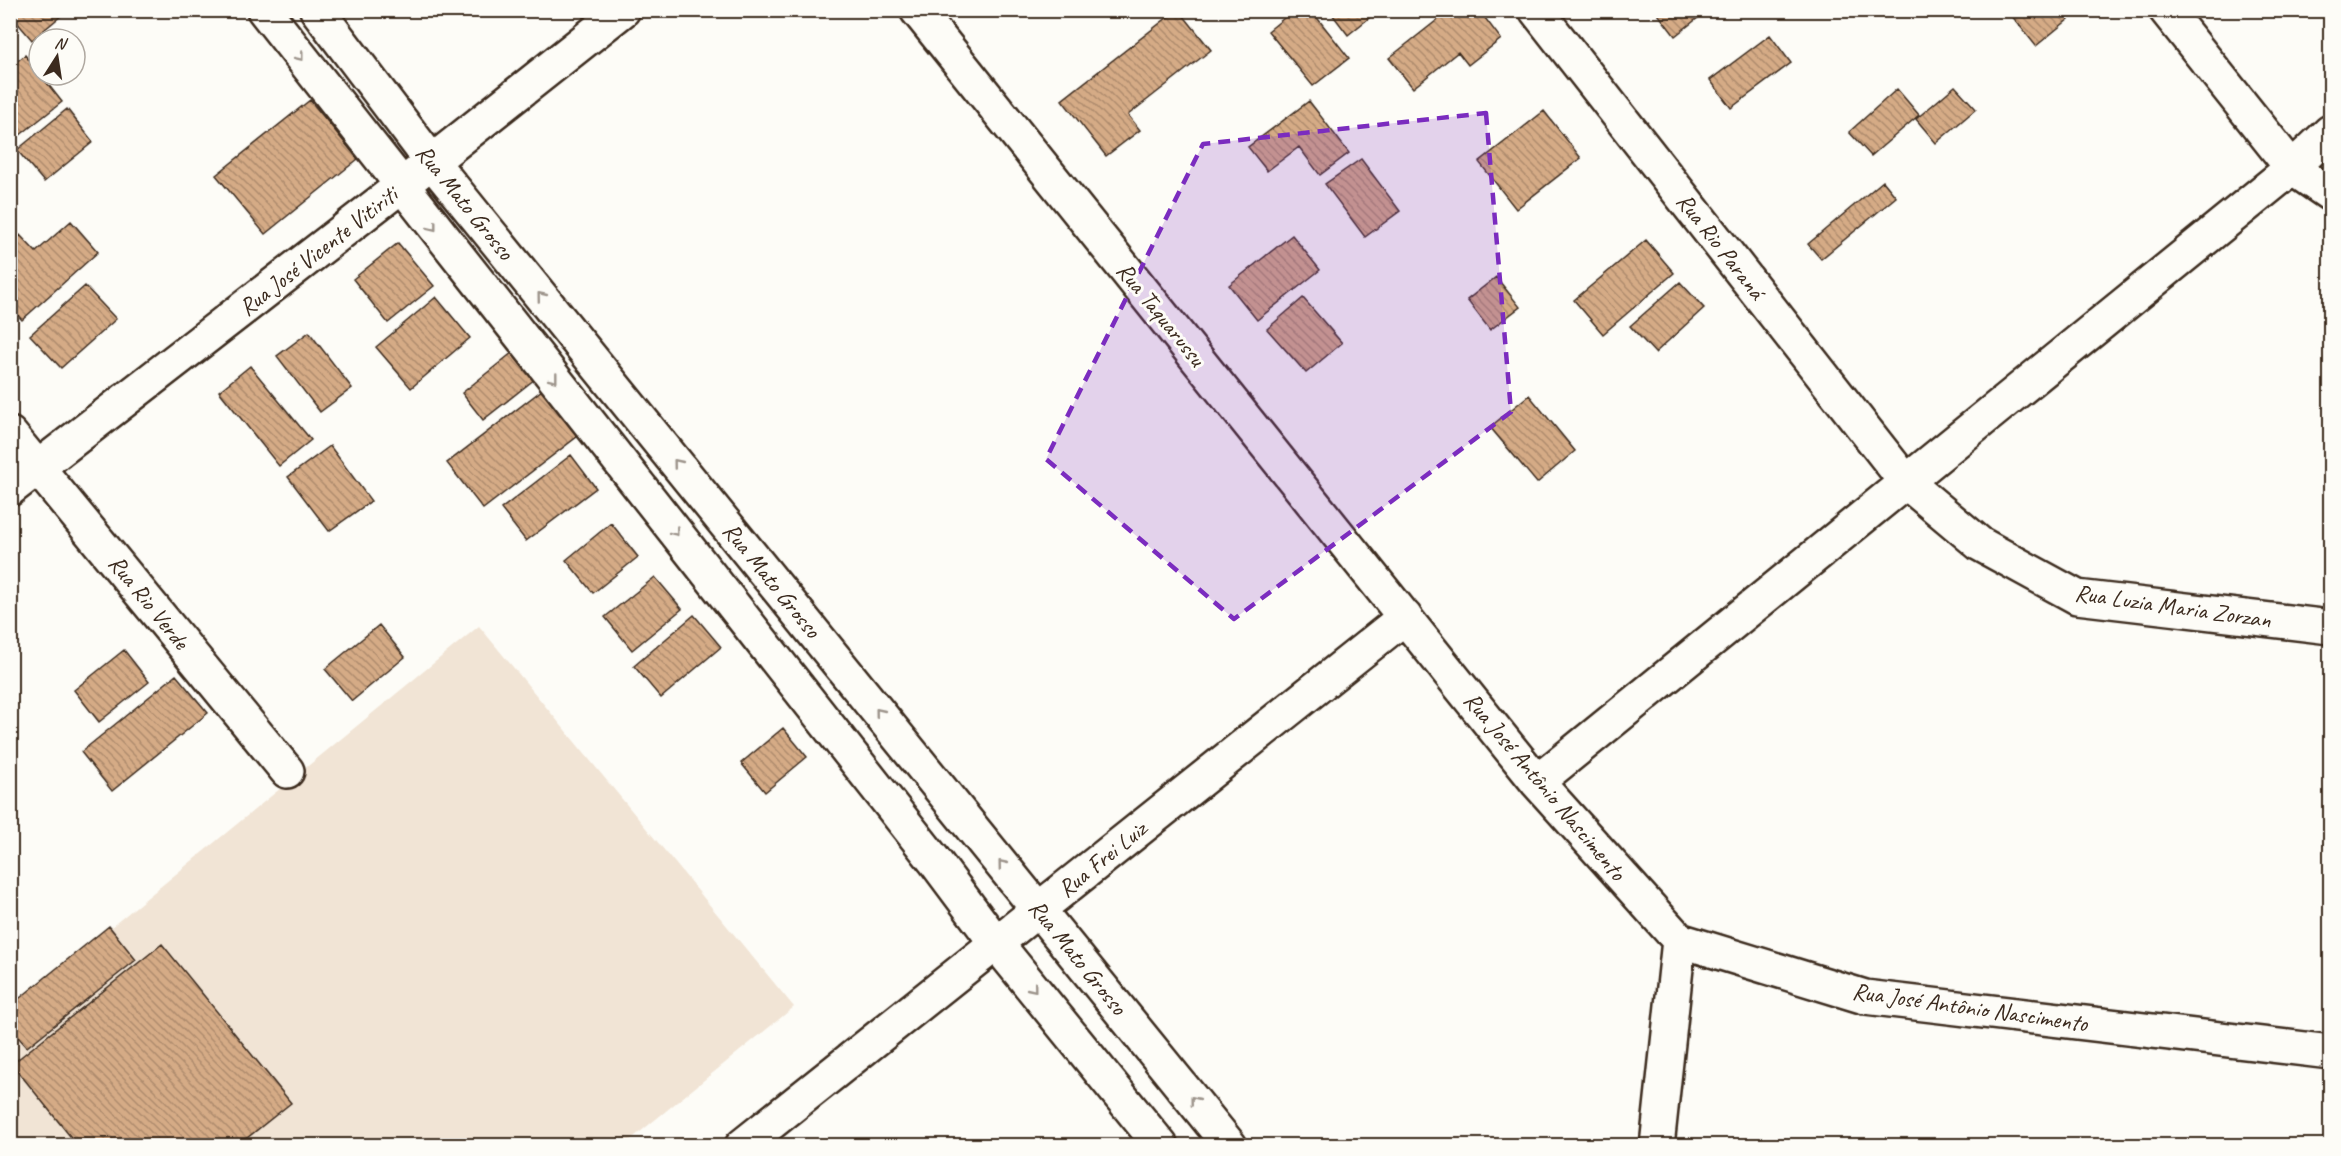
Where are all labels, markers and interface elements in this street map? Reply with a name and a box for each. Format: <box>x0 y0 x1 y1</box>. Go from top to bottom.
north arrow <box>27 27 87 87</box>
text: N <box>53 32 70 55</box>
one-way arrow <box>292 50 303 61</box>
street label: Rua Mato Grosso <box>409 138 522 267</box>
street label: Rua José Vicente Vitiriti <box>233 178 405 322</box>
street label: Rua Rio Paraná <box>1670 187 1773 307</box>
one-way arrow <box>426 220 437 231</box>
street label: Rua Taquarussu <box>1110 256 1213 374</box>
one-way arrow <box>537 291 548 302</box>
one-way arrow <box>547 373 558 384</box>
one-way arrow <box>673 459 684 470</box>
street label: Rua Mato Grosso <box>716 516 829 645</box>
one-way arrow <box>668 526 679 537</box>
street label: Rua Rio Verde <box>102 549 197 657</box>
street label: Rua Luzia Maria Zorzan <box>2073 577 2273 635</box>
street label: Rua José Antônio Nascimento <box>1457 686 1634 888</box>
one-way arrow <box>876 708 887 719</box>
street label: Rua Frei Luiz <box>1052 813 1154 904</box>
one-way arrow <box>999 859 1010 870</box>
street label: Rua Mato Grosso <box>1022 893 1135 1022</box>
street label: Rua José Antônio Nascimento <box>1851 976 2091 1039</box>
one-way arrow <box>1025 981 1036 992</box>
one-way arrow <box>1190 1096 1201 1107</box>

